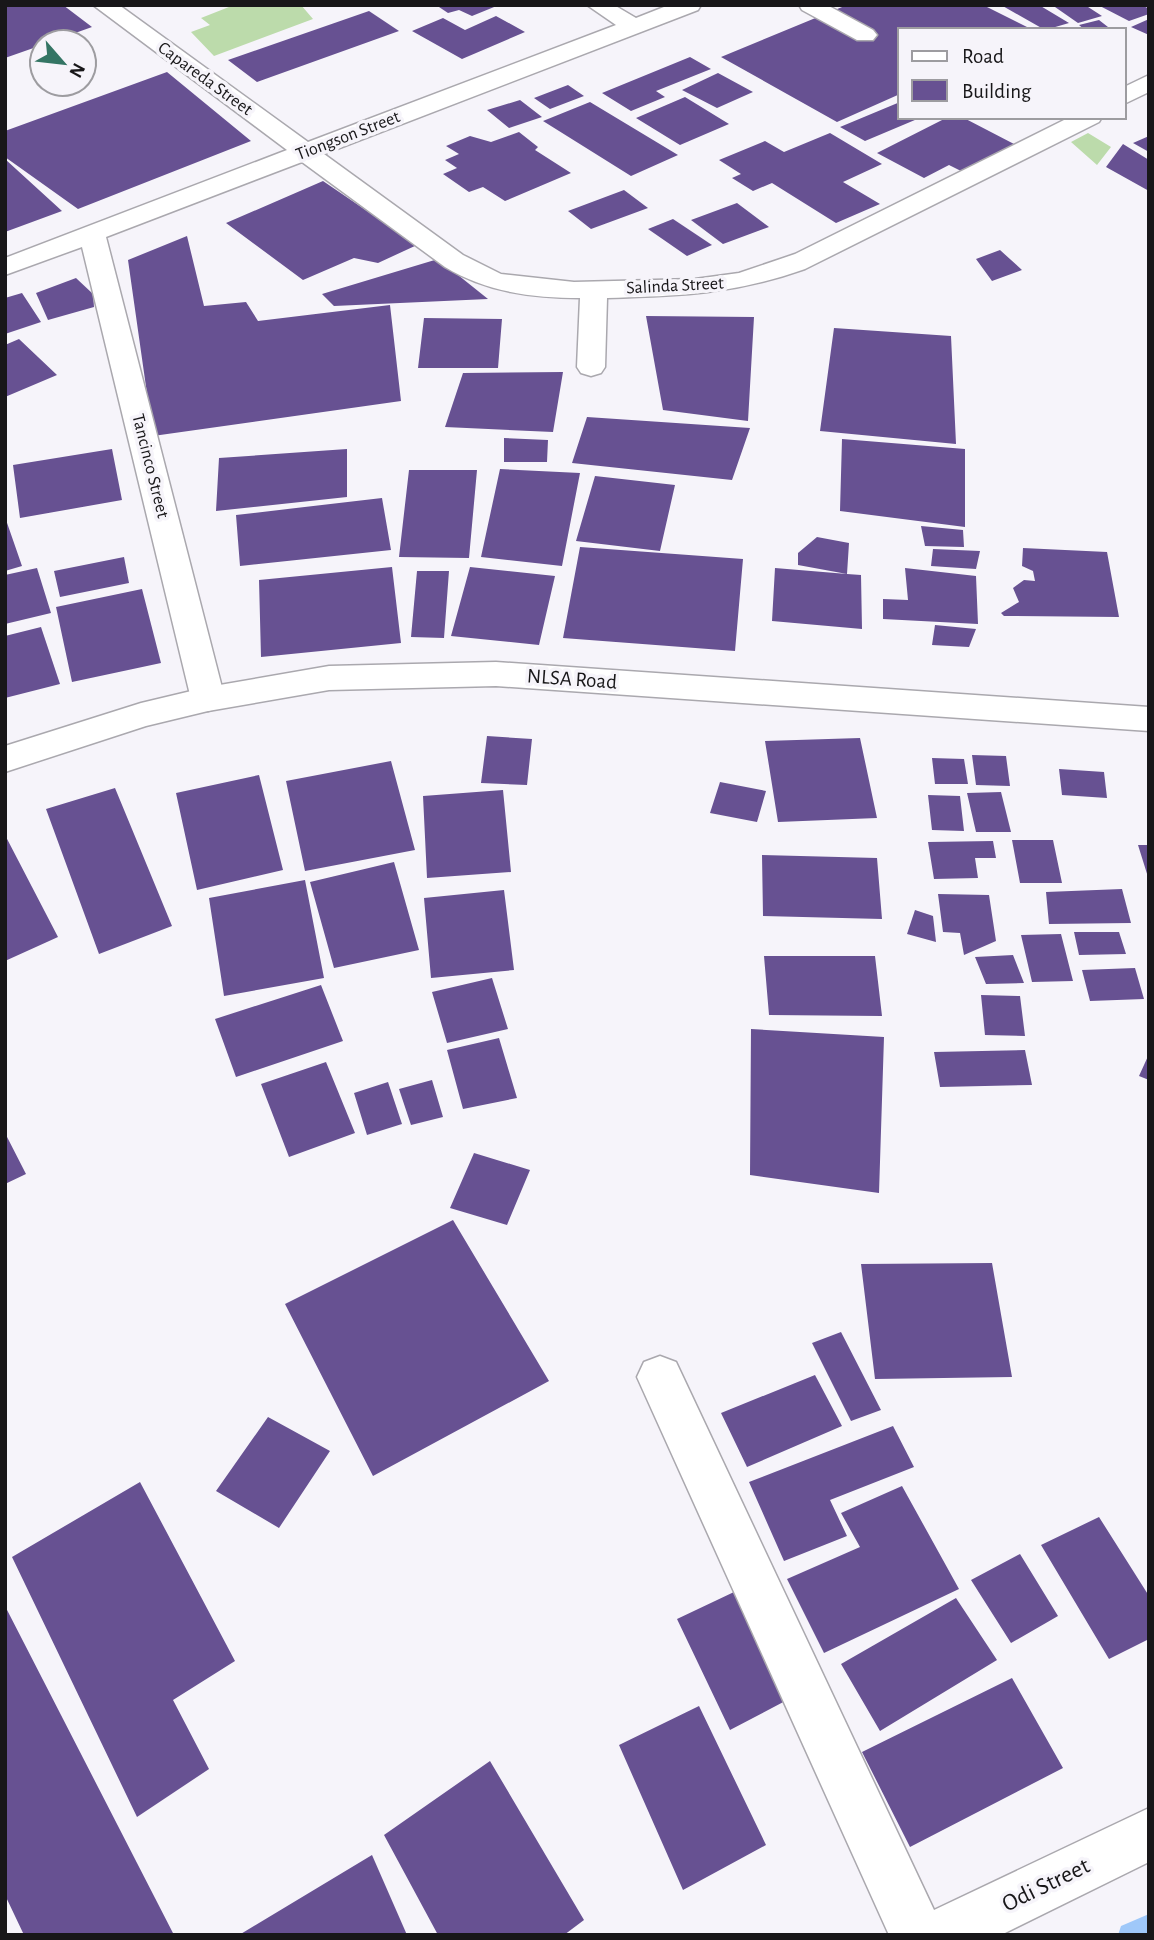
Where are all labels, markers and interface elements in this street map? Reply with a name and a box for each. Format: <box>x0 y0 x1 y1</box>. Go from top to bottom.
north arrow <box>28 28 98 98</box>
legend <box>898 28 1126 119</box>
street label: Capareda Street <box>154 39 256 119</box>
text: Road <box>962 46 1004 67</box>
text: N <box>65 60 88 81</box>
text: Building <box>962 81 1032 102</box>
street label: Tiongson Street <box>294 108 403 164</box>
street label: Salinda Street <box>626 274 724 298</box>
street label: Tancinco Street <box>128 412 172 520</box>
street label: NLSA Road <box>526 665 618 693</box>
street label: Odi Street <box>999 1853 1094 1916</box>

